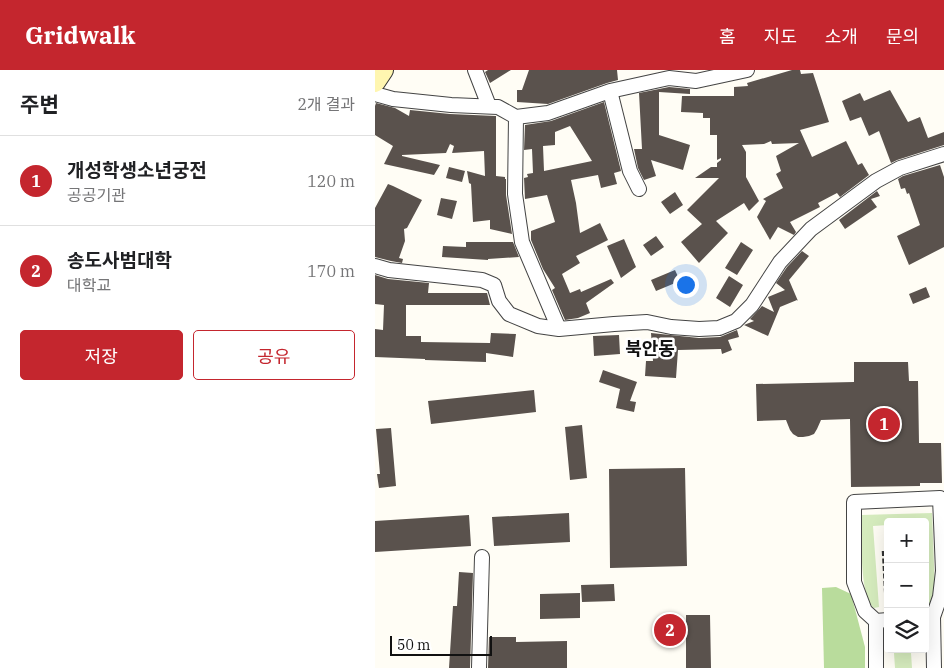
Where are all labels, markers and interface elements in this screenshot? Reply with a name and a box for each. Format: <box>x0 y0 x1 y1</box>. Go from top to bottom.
text: Gridwalk <box>25 19 135 51</box>
text: 홈 <box>719 25 736 48</box>
text: 지도 <box>764 25 797 48</box>
text: 소개 <box>825 25 858 48</box>
text: 문의 <box>886 25 919 48</box>
text: 주변 <box>20 90 59 118</box>
text: 2개 결과 <box>298 94 355 114</box>
text: 개성학생소년궁전 <box>67 158 207 182</box>
text: 1 <box>31 171 41 191</box>
text: 120 m <box>307 171 355 191</box>
text: 공공기관 <box>67 185 126 205</box>
text: 송도사범대학 <box>67 248 172 272</box>
text: 2 <box>31 261 41 281</box>
text: 170 m <box>307 261 355 281</box>
your location <box>673 272 699 298</box>
text: 대학교 <box>67 275 111 295</box>
button: 저장 <box>20 330 183 380</box>
button: 공유 <box>193 330 355 380</box>
district label: 북안동 <box>625 337 675 360</box>
pin: 1 <box>868 405 900 443</box>
map controls <box>884 518 929 653</box>
button: + <box>884 518 929 563</box>
button: − <box>884 563 929 608</box>
button: layers <box>884 608 929 653</box>
pin: 2 <box>654 611 686 649</box>
scale bar <box>390 633 493 656</box>
text: 50 m <box>397 636 430 654</box>

